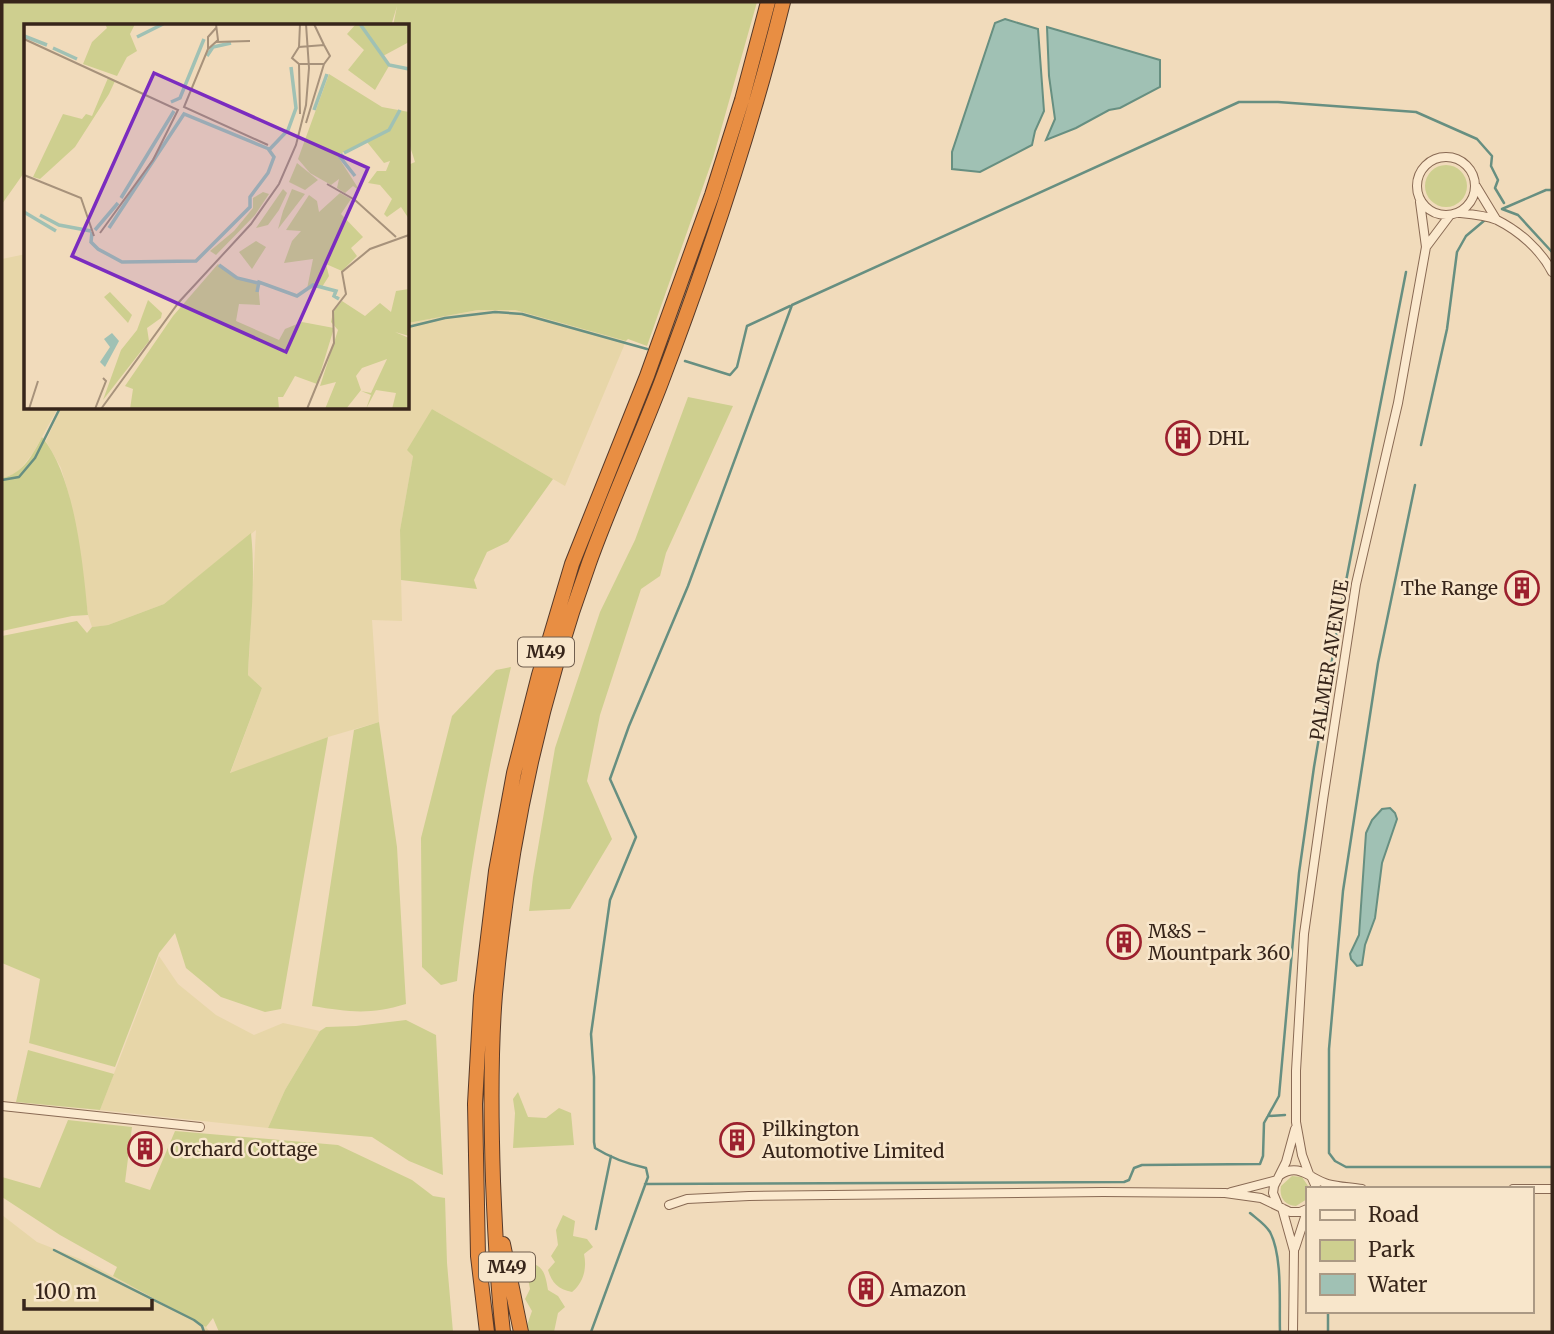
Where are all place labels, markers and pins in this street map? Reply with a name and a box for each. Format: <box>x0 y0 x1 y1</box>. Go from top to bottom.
building icon: DHL <box>1164 419 1202 457</box>
place label: DHL <box>1208 426 1249 450</box>
building icon: The Range <box>1503 569 1541 607</box>
place label: The Range <box>1401 576 1498 600</box>
place label: M&S - Mountpark 360 <box>1148 919 1291 965</box>
building icon: M&S - Mountpark 360 <box>1105 923 1143 961</box>
place label: Pilkington Automotive Limited <box>761 1117 944 1163</box>
building icon: Pilkington Automotive Limited <box>718 1121 756 1159</box>
building icon: Orchard Cottage <box>126 1130 164 1168</box>
place label: Orchard Cottage <box>170 1137 318 1161</box>
building icon: Amazon <box>847 1270 885 1308</box>
place label: Amazon <box>889 1277 967 1301</box>

